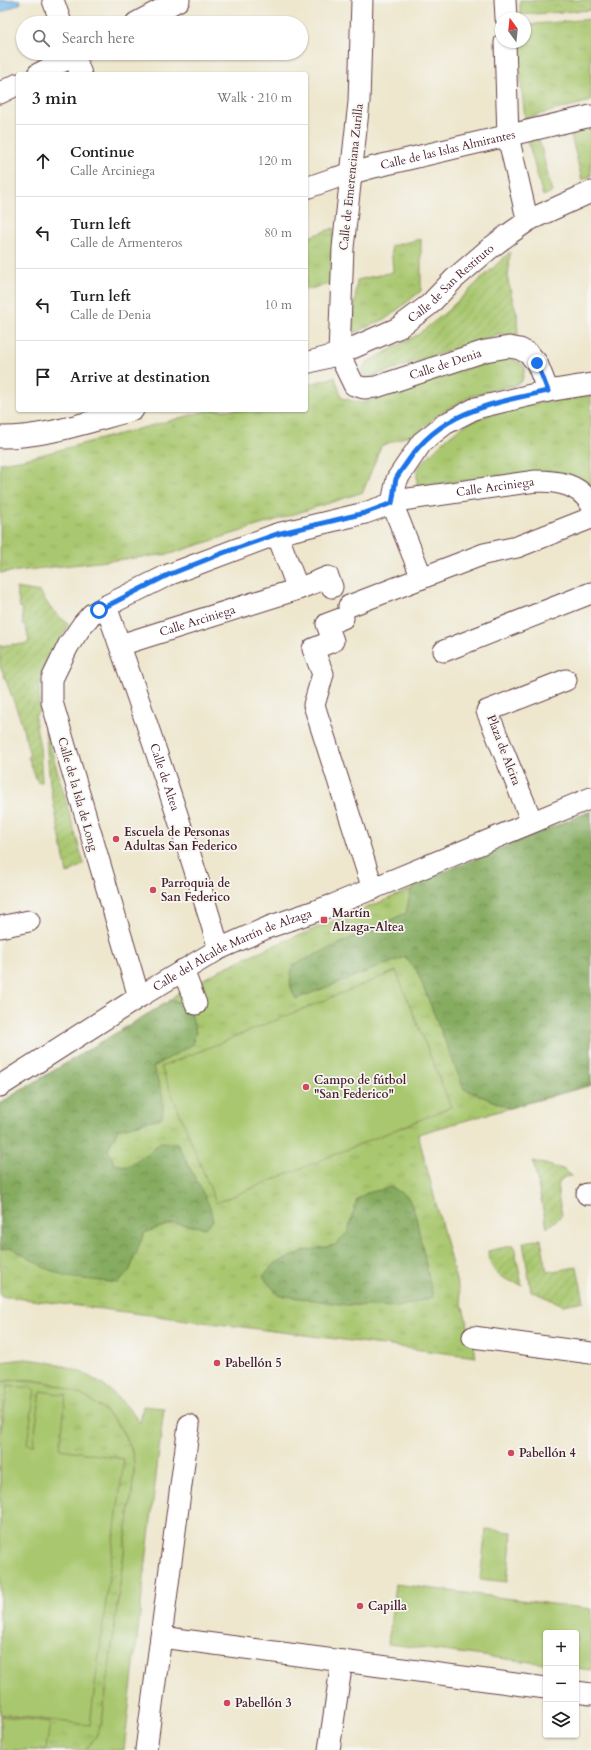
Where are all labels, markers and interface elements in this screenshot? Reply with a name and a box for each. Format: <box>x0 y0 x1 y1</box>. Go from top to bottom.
north arrow <box>495 12 531 48</box>
search box <box>16 16 308 60</box>
icon: search <box>30 27 52 49</box>
text: Search here <box>62 28 135 48</box>
text: 3 min <box>32 87 77 110</box>
text: Walk · 210 m <box>217 89 292 107</box>
street label: Calle de Emerenciana Zurilla <box>335 102 367 251</box>
street label: Calle de las Islas Almirantes <box>379 126 517 173</box>
text: Continue <box>70 142 135 162</box>
icon: ahead <box>32 150 54 172</box>
text: 120 m <box>258 152 292 170</box>
text: Calle Arciniega <box>70 162 155 180</box>
text: Turn left <box>70 214 131 234</box>
icon: left <box>32 222 54 244</box>
text: 80 m <box>264 224 292 242</box>
text: Calle de Armenteros <box>70 234 182 252</box>
street label: Calle de San Restituto <box>404 240 498 326</box>
text: Turn left <box>70 286 131 306</box>
icon: left <box>32 294 54 316</box>
text: 10 m <box>264 296 292 314</box>
text: Calle de Denia <box>70 306 151 324</box>
street label: Calle de Denia <box>407 344 484 383</box>
route end <box>528 354 546 372</box>
icon: arrive <box>32 366 54 388</box>
text: Arrive at destination <box>70 367 210 387</box>
street label: Calle Arciniega <box>455 473 536 500</box>
route start <box>90 601 108 619</box>
street label: Calle Arciniega <box>157 601 238 640</box>
street label: Plaza de Alcira <box>483 713 525 788</box>
street label: Calle de la Isla de Long <box>54 735 102 853</box>
street label: Calle de Altea <box>146 741 184 814</box>
place label: Escuela de Personas Adultas San Federico <box>124 824 237 854</box>
marker: Escuela de Personas Adultas San Federico <box>111 834 121 844</box>
place label: Parroquia de San Federico <box>161 875 230 905</box>
marker: Parroquia de San Federico <box>148 885 158 895</box>
street label: Calle del Alcalde Martín de Alzaga <box>150 905 315 995</box>
place label: Martín Alzaga-Altea <box>332 905 404 935</box>
marker: Martín Alzaga-Altea <box>319 915 329 925</box>
place label: Campo de fútbol "San Federico" <box>314 1072 407 1102</box>
marker: Campo de fútbol "San Federico" <box>301 1082 311 1092</box>
place label: Pabellón 5 <box>225 1355 282 1371</box>
marker: Pabellón 5 <box>212 1358 222 1368</box>
place label: Pabellón 4 <box>519 1445 576 1461</box>
marker: Pabellón 4 <box>506 1448 516 1458</box>
place label: Capilla <box>368 1598 407 1614</box>
marker: Capilla <box>355 1601 365 1611</box>
map controls <box>543 1630 579 1738</box>
button: + <box>543 1630 579 1666</box>
button: − <box>543 1666 579 1702</box>
place label: Pabellón 3 <box>235 1695 292 1711</box>
marker: Pabellón 3 <box>222 1698 232 1708</box>
button: layers <box>543 1702 579 1738</box>

